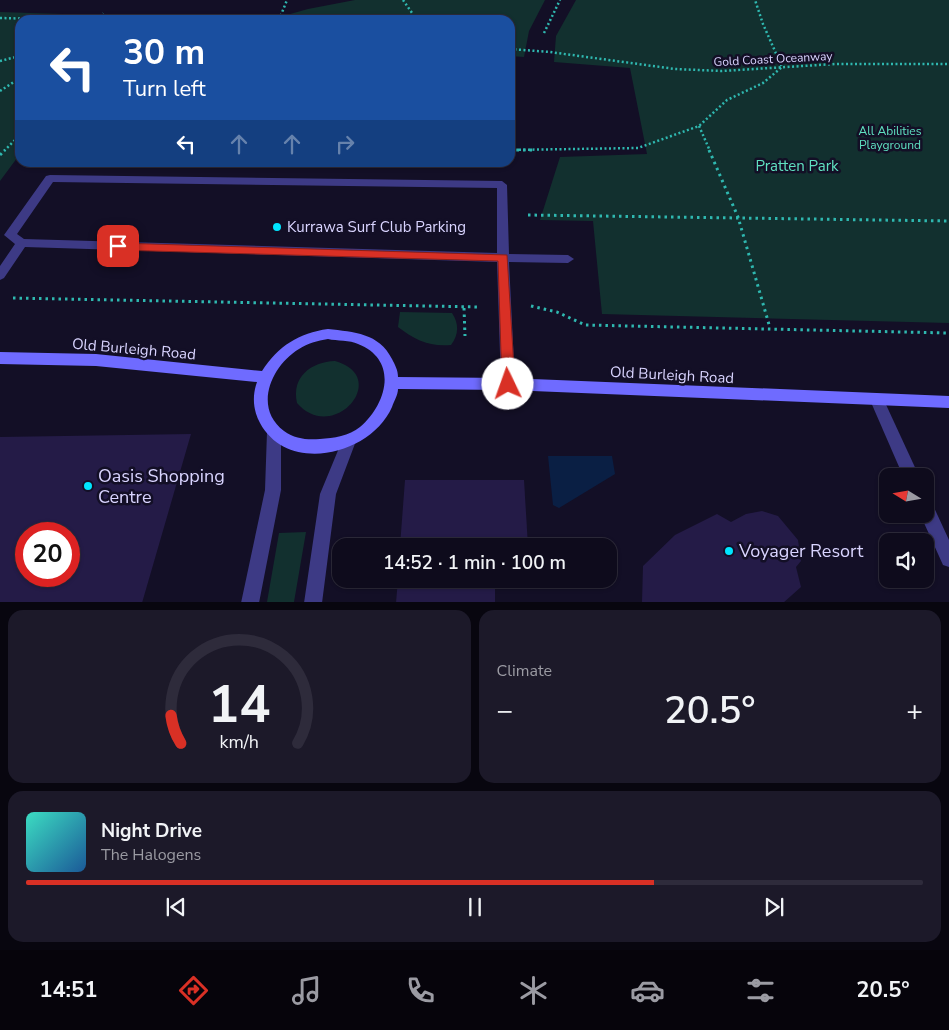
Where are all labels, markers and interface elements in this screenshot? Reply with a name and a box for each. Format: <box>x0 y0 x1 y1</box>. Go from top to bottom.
text: 30 m <box>123 29 205 76</box>
icon: left <box>40 35 105 100</box>
street label: Gold Coast Oceanway <box>713 48 834 70</box>
text: Turn left <box>123 74 206 104</box>
park label: All Abilities Playground <box>859 123 922 153</box>
icon: left <box>172 130 200 158</box>
icon: ahead <box>225 130 253 158</box>
icon: ahead <box>278 130 306 158</box>
icon: right <box>331 130 359 158</box>
park label: Pratten Park <box>755 156 839 176</box>
place label: Kurrawa Surf Club Parking <box>287 217 466 237</box>
marker: Kurrawa Surf Club Parking <box>271 221 283 233</box>
pin <box>97 225 139 267</box>
icon: arrive <box>104 232 132 260</box>
street label: Old Burleigh Road <box>71 334 197 364</box>
position arrow <box>481 357 533 409</box>
street label: Old Burleigh Road <box>609 362 735 388</box>
place label: Oasis Shopping Centre <box>98 464 225 509</box>
north arrow <box>879 468 934 522</box>
map controls <box>879 468 934 588</box>
marker: Oasis Shopping Centre <box>82 480 94 492</box>
speed limit sign: 20 <box>15 522 80 587</box>
button: sound <box>879 533 934 588</box>
place label: Voyager Resort <box>738 539 864 563</box>
marker: Voyager Resort <box>723 545 735 557</box>
text: 14:52 · 1 min · 100 m <box>383 550 566 576</box>
text: Climate <box>497 660 552 682</box>
text: 14 <box>208 669 270 740</box>
text: 20.5° <box>664 685 756 736</box>
text: − <box>497 692 513 730</box>
text: + <box>906 692 923 730</box>
text: km/h <box>220 730 259 754</box>
text: Night Drive <box>101 818 202 844</box>
text: The Halogens <box>101 844 201 866</box>
icon: previous <box>162 893 190 921</box>
icon: pause <box>461 893 489 921</box>
icon: next <box>760 893 788 921</box>
icon: directions <box>176 973 211 1008</box>
icon: music <box>289 973 324 1008</box>
icon: phone <box>403 973 438 1008</box>
icon: climate <box>516 973 551 1008</box>
icon: car <box>630 973 665 1008</box>
icon: filters <box>743 973 778 1008</box>
text: 14:51 <box>39 975 97 1005</box>
text: 20.5° <box>856 975 910 1005</box>

